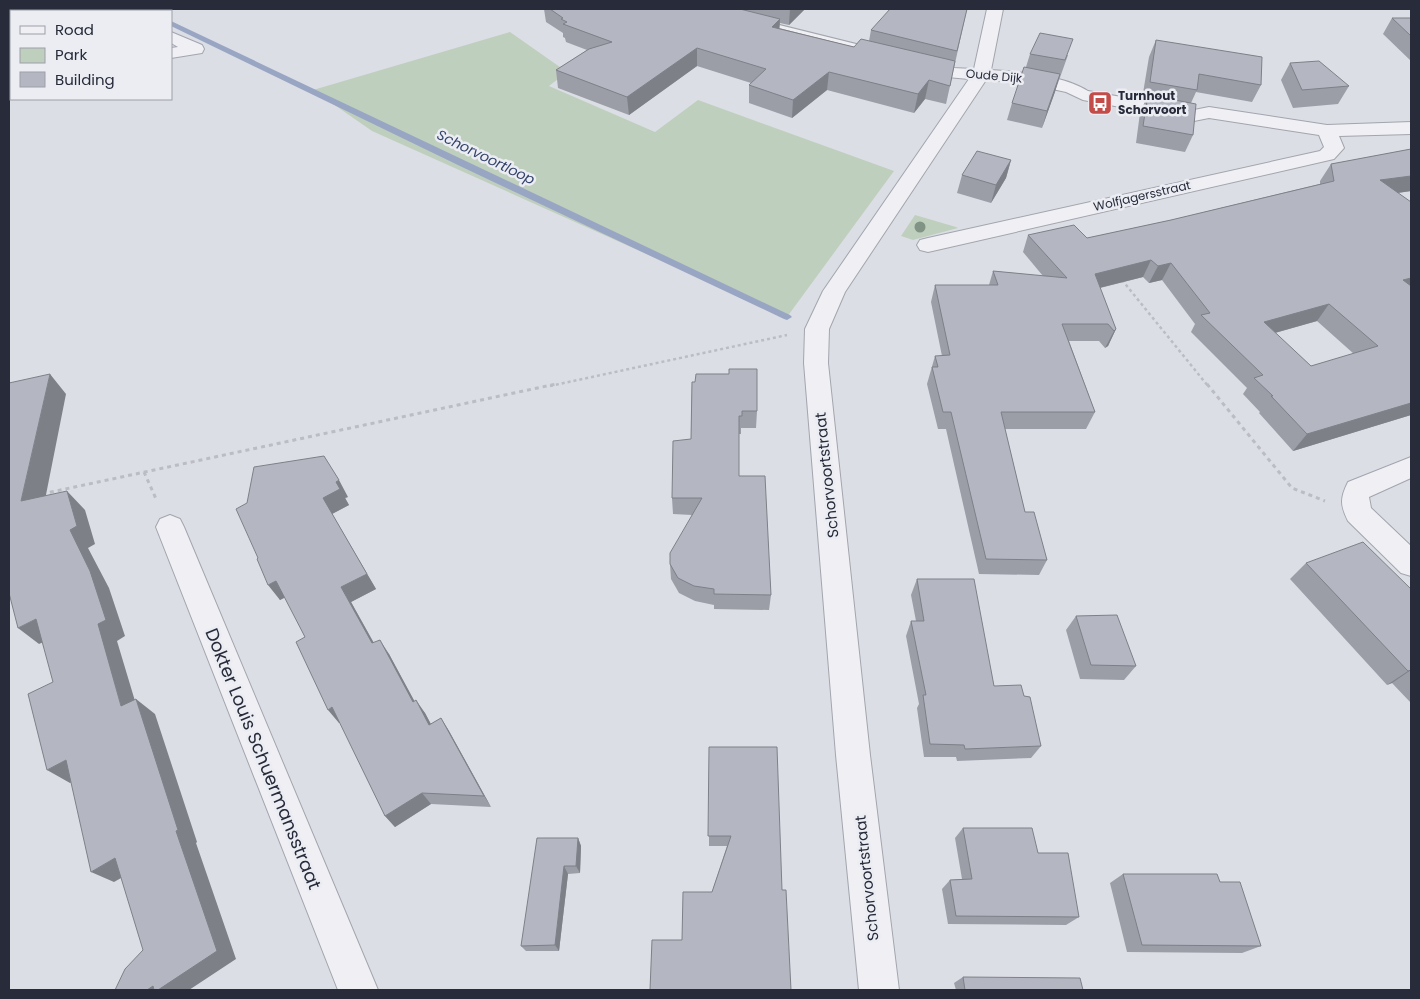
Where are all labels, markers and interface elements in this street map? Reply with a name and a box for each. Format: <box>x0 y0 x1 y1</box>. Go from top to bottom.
legend <box>10 10 172 100</box>
text: Road <box>55 19 94 40</box>
text: Park <box>55 44 87 65</box>
street label: Oude Dijk <box>965 65 1024 87</box>
text: Building <box>55 69 115 90</box>
place label: Turnhout Schorvoort <box>1118 87 1186 118</box>
bus stop icon: Turnhout Schorvoort <box>1087 90 1113 116</box>
water label: Schorvoortloop <box>434 125 538 189</box>
street label: Wolfjagersstraat <box>1092 176 1192 215</box>
street label: Schorvoortstraat <box>809 411 844 539</box>
street label: Dokter Louis Schuermansstraat <box>199 624 327 893</box>
street label: Schorvoortstraat <box>849 814 884 942</box>

